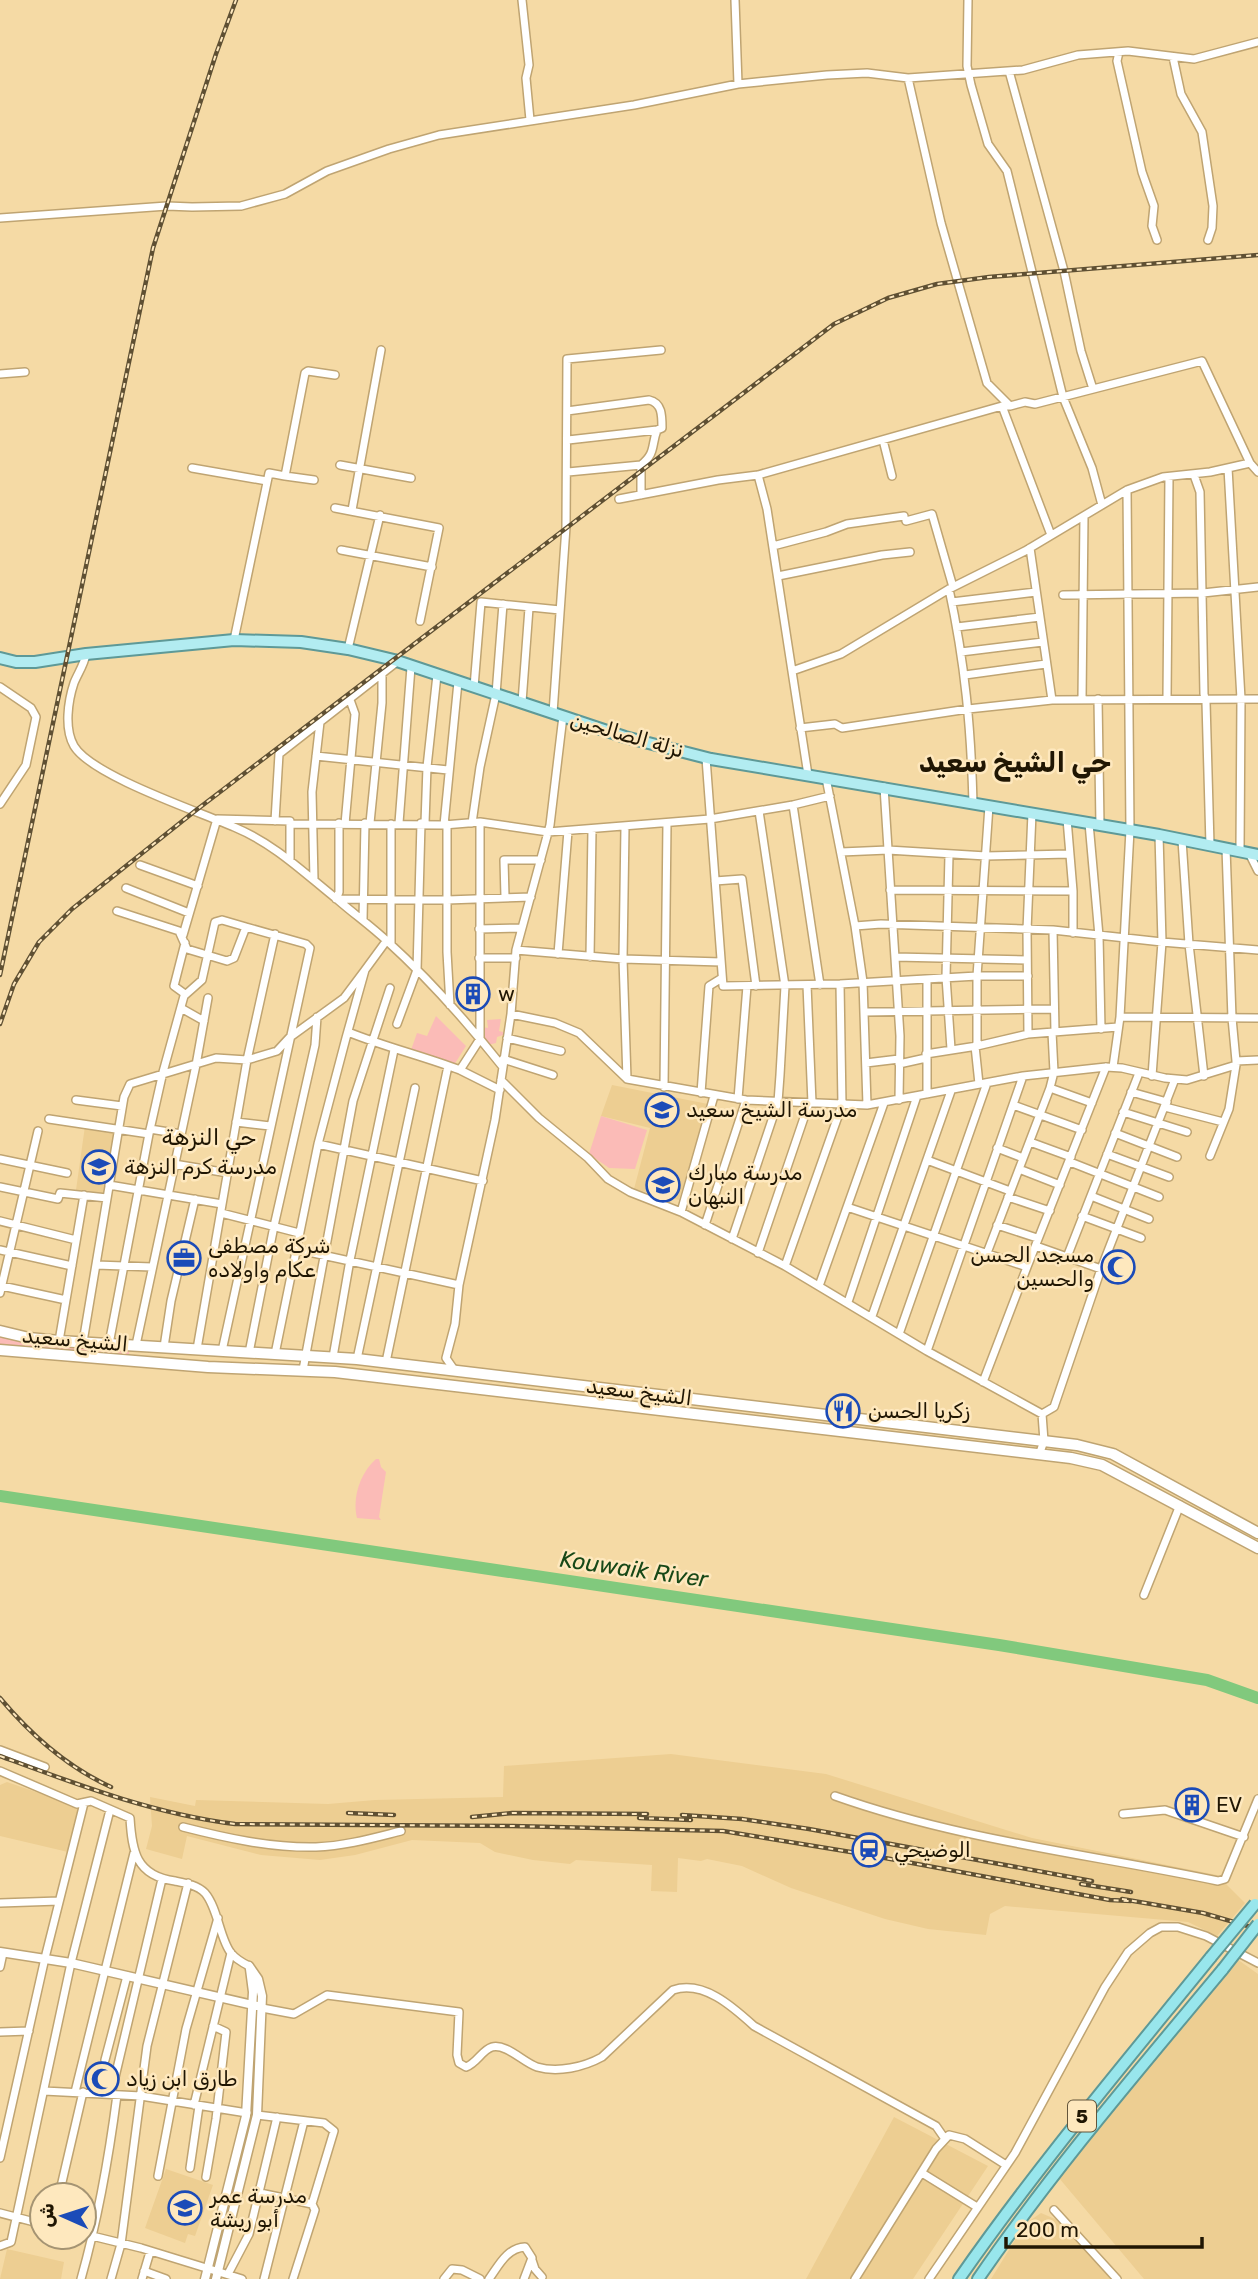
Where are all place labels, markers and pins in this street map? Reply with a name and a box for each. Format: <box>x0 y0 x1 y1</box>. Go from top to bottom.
building icon: w <box>454 975 492 1013</box>
place label: w <box>498 981 515 1006</box>
school or university icon: مدرسة الشيخ سعيد <box>643 1091 681 1129</box>
place label: مدرسة الشيخ سعيد <box>686 1097 857 1124</box>
school or university icon: مدرسة كرم النزهة <box>80 1148 118 1186</box>
place label: مدرسة كرم النزهة <box>124 1154 277 1180</box>
place label: مدرسة مبارك النبهان <box>688 1160 802 1209</box>
school or university icon: مدرسة مبارك النبهان <box>644 1166 682 1204</box>
place label: شركة مصطفى عكام واولاده <box>208 1233 331 1283</box>
office icon: شركة مصطفى عكام واولاده <box>165 1239 203 1277</box>
place label: مسجد الحسن والحسين <box>971 1242 1094 1292</box>
mosque icon: مسجد الحسن والحسين <box>1099 1248 1137 1286</box>
restaurant icon: زكريا الحسن <box>824 1392 862 1430</box>
place label: زكريا الحسن <box>868 1398 970 1423</box>
building icon: EV <box>1173 1786 1211 1824</box>
place label: EV <box>1216 1792 1243 1817</box>
station icon: الوضيحي <box>850 1831 888 1869</box>
place label: الوضيحي <box>894 1837 971 1866</box>
mosque icon: طارق ابن زياد <box>83 2060 121 2098</box>
place label: طارق ابن زياد <box>126 2066 238 2091</box>
place label: مدرسة عمر أبو ريشة <box>208 2183 307 2232</box>
school or university icon: مدرسة عمر أبو ريشة <box>166 2189 204 2227</box>

